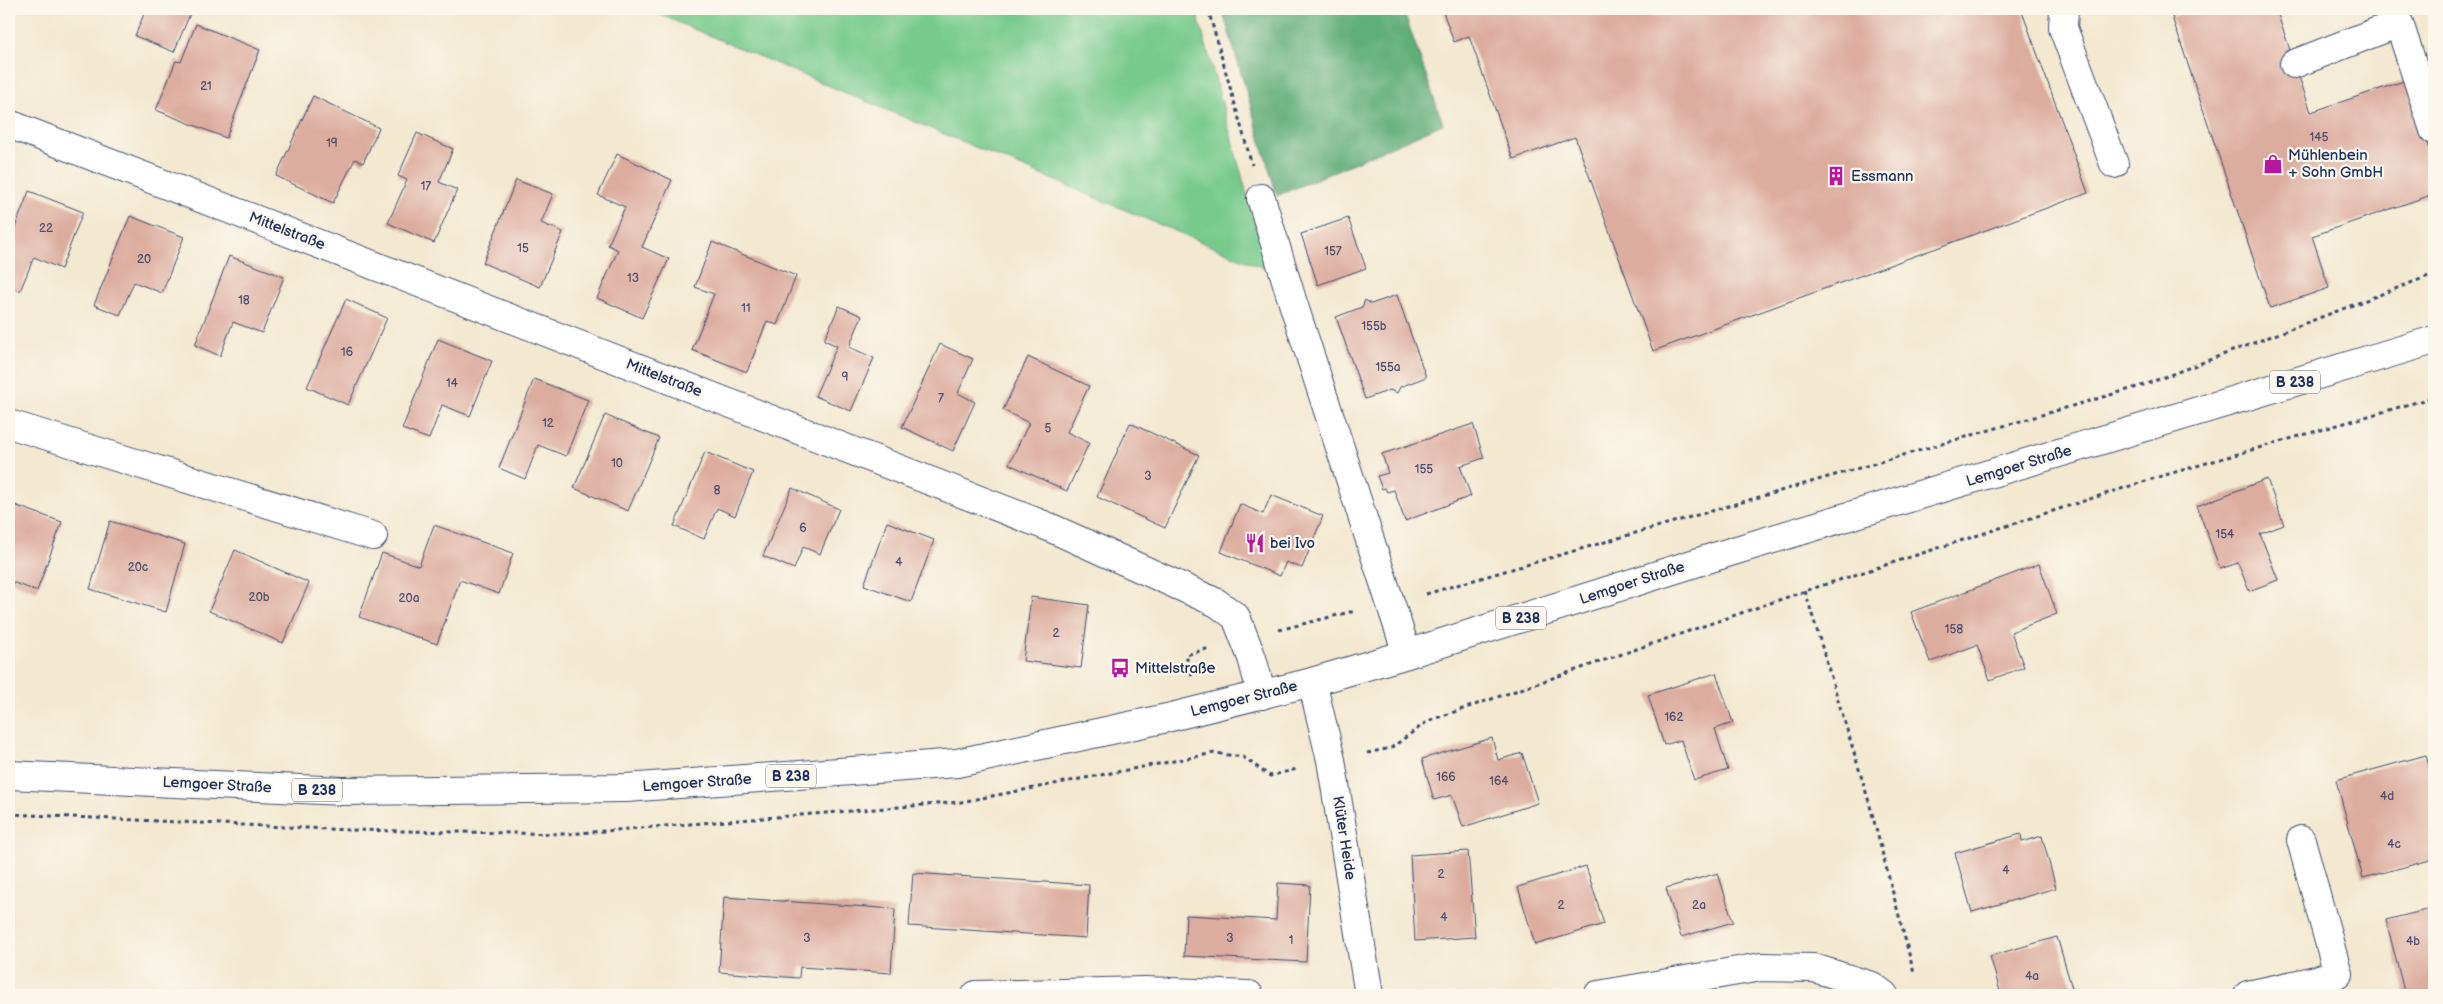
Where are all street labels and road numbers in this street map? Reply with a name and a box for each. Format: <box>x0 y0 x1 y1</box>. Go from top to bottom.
street label: Mittelstraße <box>246 208 328 254</box>
street label: Mittelstraße <box>623 355 705 401</box>
road number: B 238 <box>2270 371 2320 394</box>
street label: Lemgoer Straße <box>1964 441 2074 491</box>
street label: Lemgoer Straße <box>1577 557 1687 609</box>
road number: B 238 <box>1496 606 1546 630</box>
street label: Lemgoer Straße <box>1189 677 1299 721</box>
road number: B 238 <box>766 764 816 788</box>
street label: Lemgoer Straße <box>642 770 752 796</box>
street label: Lemgoer Straße <box>162 773 272 797</box>
road number: B 238 <box>292 778 342 802</box>
street label: Klüter Heide <box>1328 795 1360 881</box>

